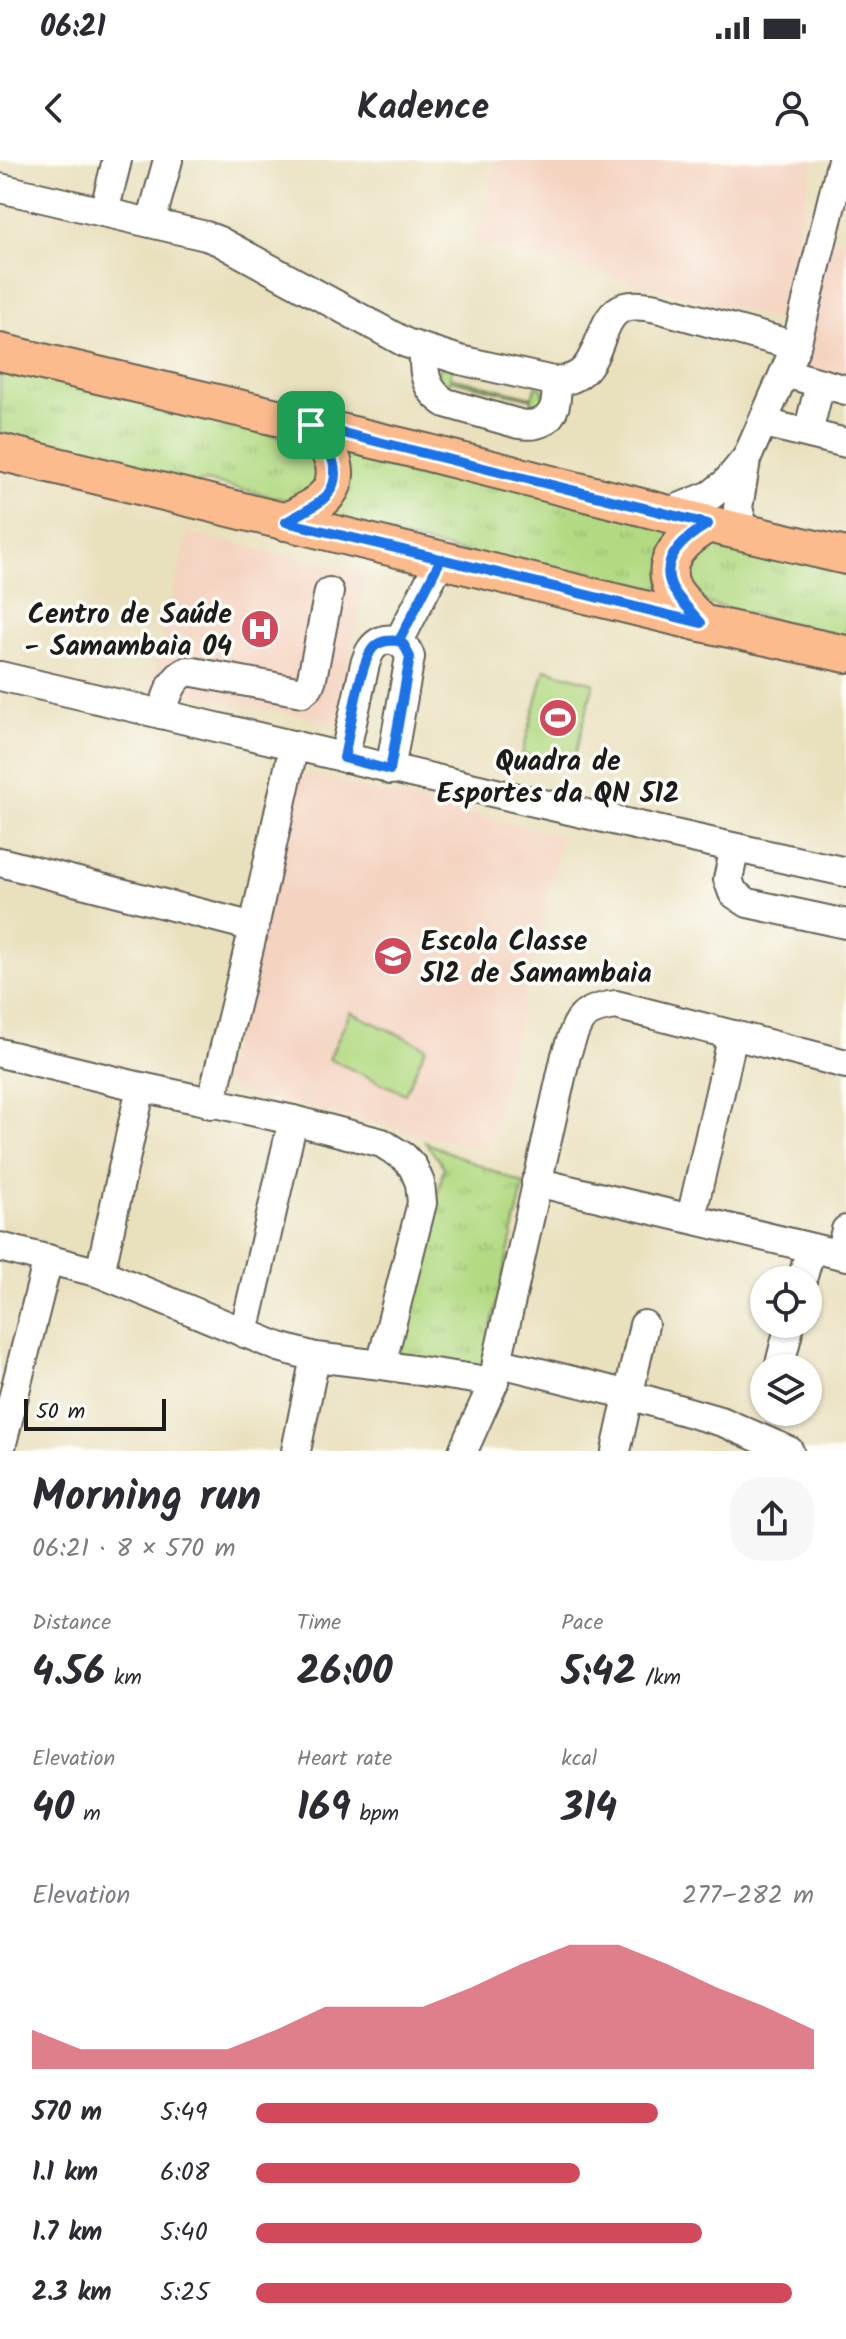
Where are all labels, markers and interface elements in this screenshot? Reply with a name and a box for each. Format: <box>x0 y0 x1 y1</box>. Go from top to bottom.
text: 06:21 <box>40 4 106 52</box>
text: Kadence <box>357 80 489 137</box>
icon: back <box>32 86 76 130</box>
icon: person <box>770 86 814 130</box>
pin <box>277 391 345 459</box>
icon: arrive <box>289 403 333 447</box>
place label: Centro de Saúde - Samambaia 04 <box>24 593 232 670</box>
hospital icon: Centro de Saúde - Samambaia 04 <box>239 608 281 650</box>
sports icon: Quadra de Esportes da QN 512 <box>537 697 579 739</box>
place label: Quadra de Esportes da QN 512 <box>437 740 679 817</box>
place label: Escola Classe 512 de Samambaia <box>420 920 652 997</box>
school or university icon: Escola Classe 512 de Samambaia <box>372 935 414 977</box>
map controls <box>750 1266 822 1426</box>
button: locate <box>750 1266 822 1338</box>
button: layers <box>750 1354 822 1426</box>
scale bar <box>24 1395 166 1431</box>
text: 50 m <box>36 1395 85 1430</box>
text: Morning run <box>32 1463 261 1533</box>
button: share <box>730 1477 814 1561</box>
text: 06:21 · 8 × 570 m <box>32 1528 235 1570</box>
text: Distance <box>32 1606 111 1641</box>
text: Time <box>297 1606 341 1641</box>
text: Pace <box>561 1606 603 1641</box>
text: 4.56 <box>32 1641 105 1705</box>
text: 26:00 <box>297 1641 393 1705</box>
text: 5:42 <box>561 1641 637 1705</box>
text: km <box>105 1661 142 1696</box>
text: /km <box>637 1661 681 1696</box>
text: Elevation <box>32 1742 115 1777</box>
text: Heart rate <box>297 1742 392 1777</box>
text: kcal <box>561 1742 597 1777</box>
text: 40 <box>32 1777 74 1841</box>
text: 169 <box>297 1777 351 1841</box>
text: 314 <box>561 1777 617 1841</box>
text: m <box>74 1797 101 1832</box>
text: bpm <box>351 1797 399 1832</box>
text: Elevation <box>32 1875 130 1917</box>
text: 277–282 m <box>682 1875 814 1917</box>
text: 570 m <box>32 2092 102 2134</box>
text: 5:49 <box>160 2092 207 2134</box>
text: 1.1 km <box>32 2152 98 2194</box>
text: 6:08 <box>160 2152 210 2194</box>
text: 1.7 km <box>32 2212 102 2254</box>
text: 5:40 <box>160 2212 208 2254</box>
text: 2.3 km <box>32 2272 112 2314</box>
text: 5:25 <box>160 2272 209 2314</box>

